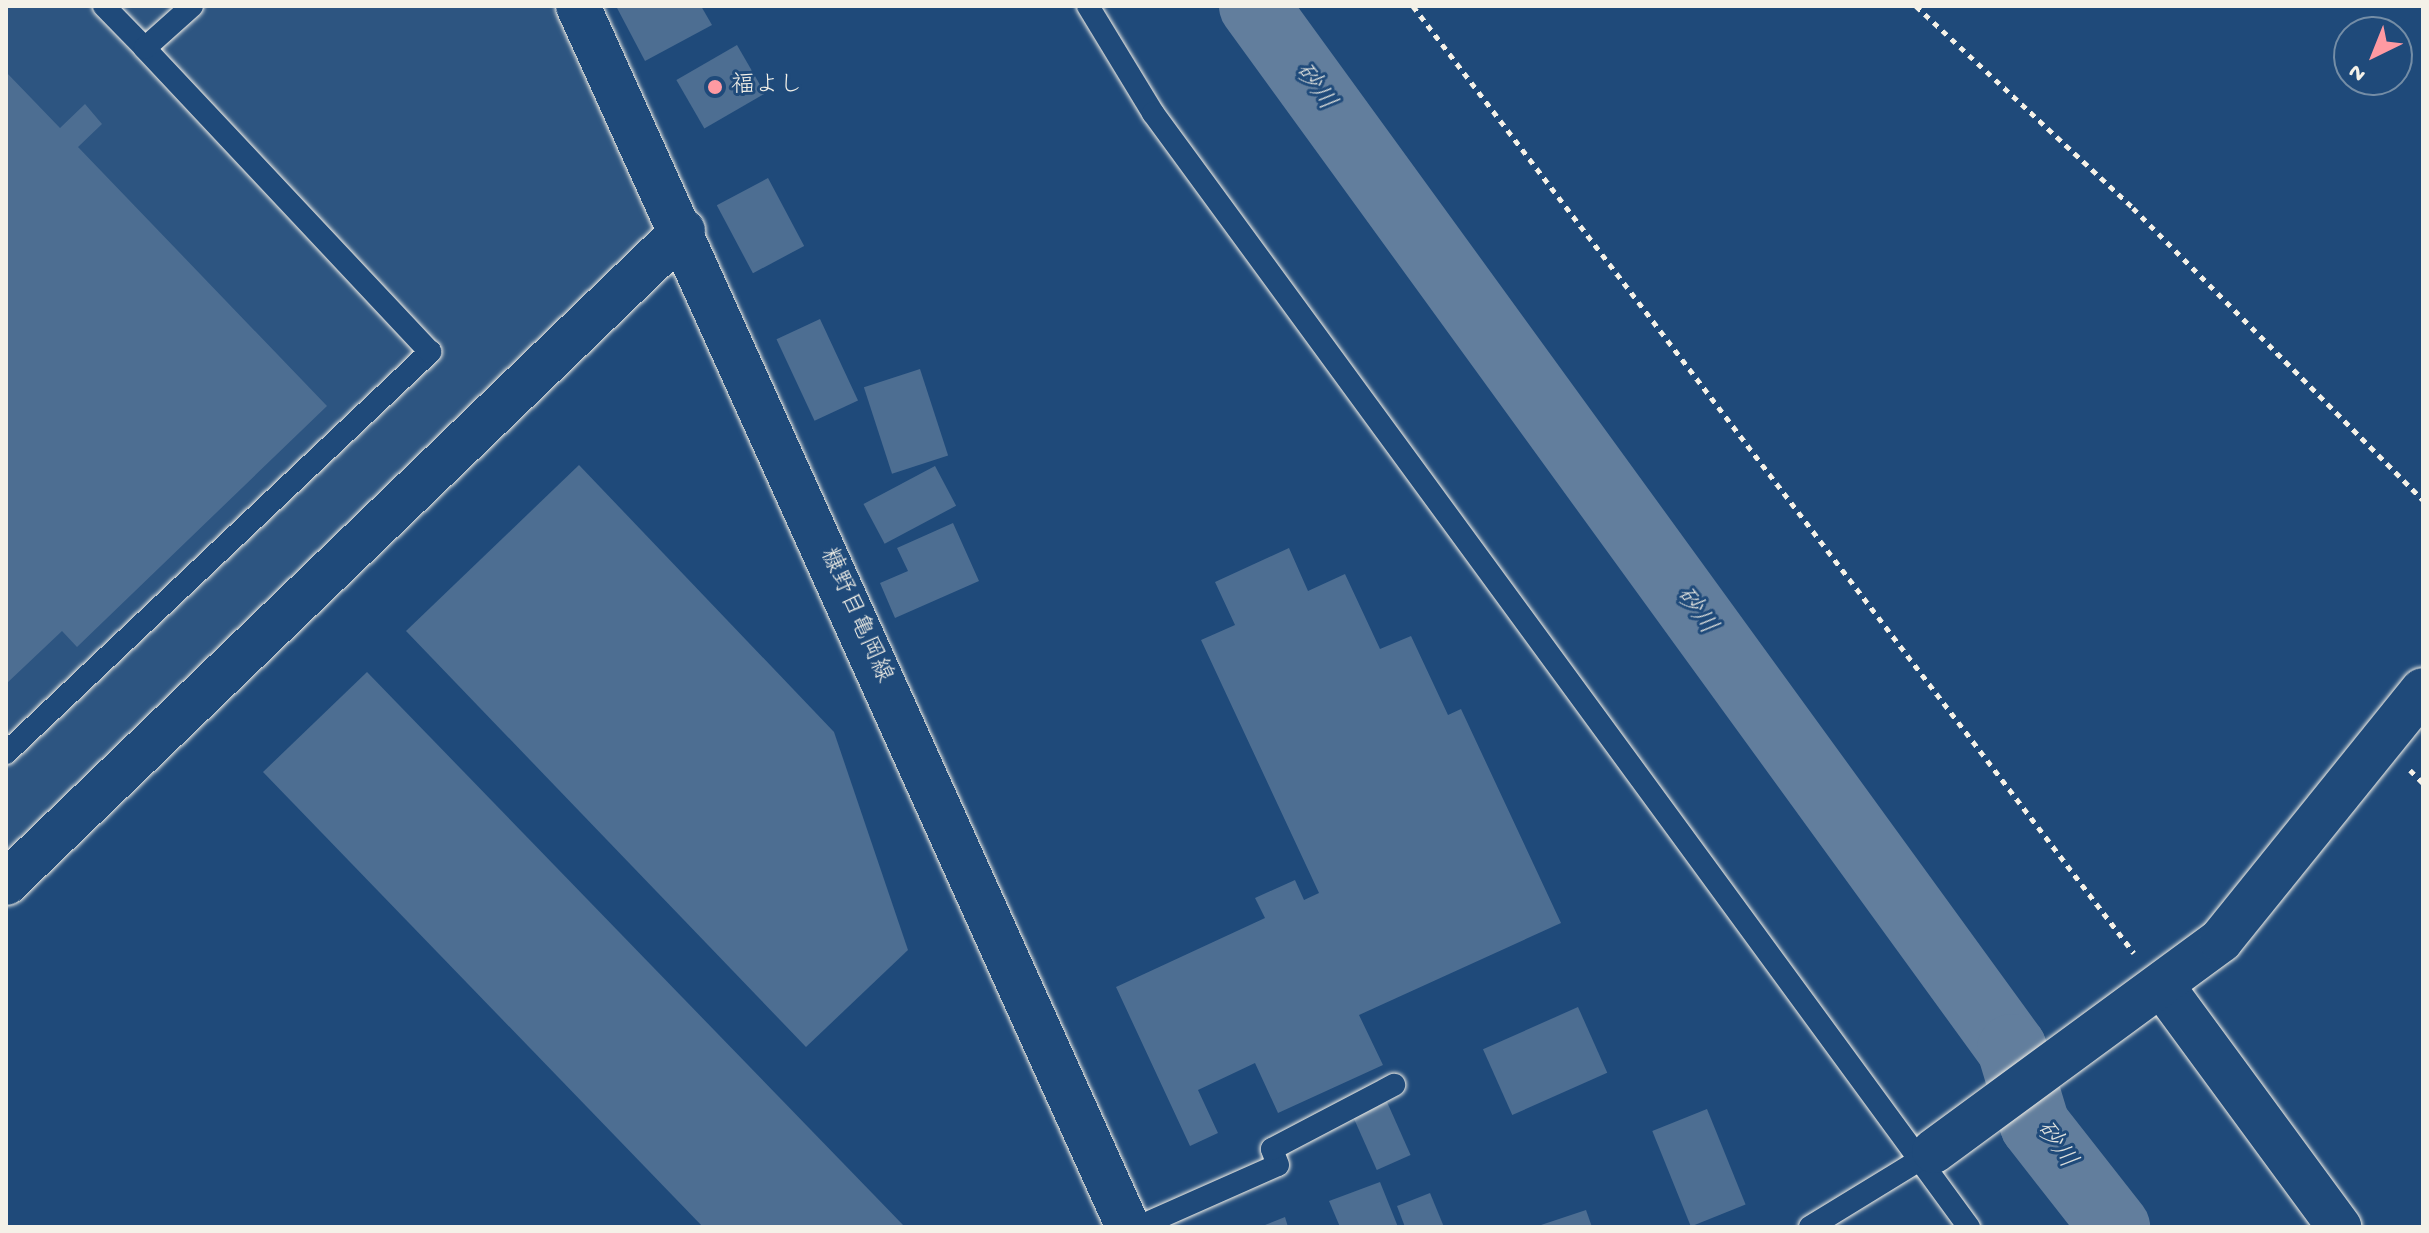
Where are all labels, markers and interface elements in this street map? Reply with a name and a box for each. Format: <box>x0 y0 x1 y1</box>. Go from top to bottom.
north arrow <box>2333 16 2413 96</box>
water label: 砂川 <box>1285 58 1341 118</box>
text: N <box>2344 58 2372 86</box>
place label: 福よし <box>731 73 803 101</box>
marker: 福よし <box>706 78 724 96</box>
street label: 糠野目亀岡線 <box>813 544 897 688</box>
water label: 砂川 <box>1666 582 1722 642</box>
water label: 砂川 <box>2026 1116 2082 1176</box>

